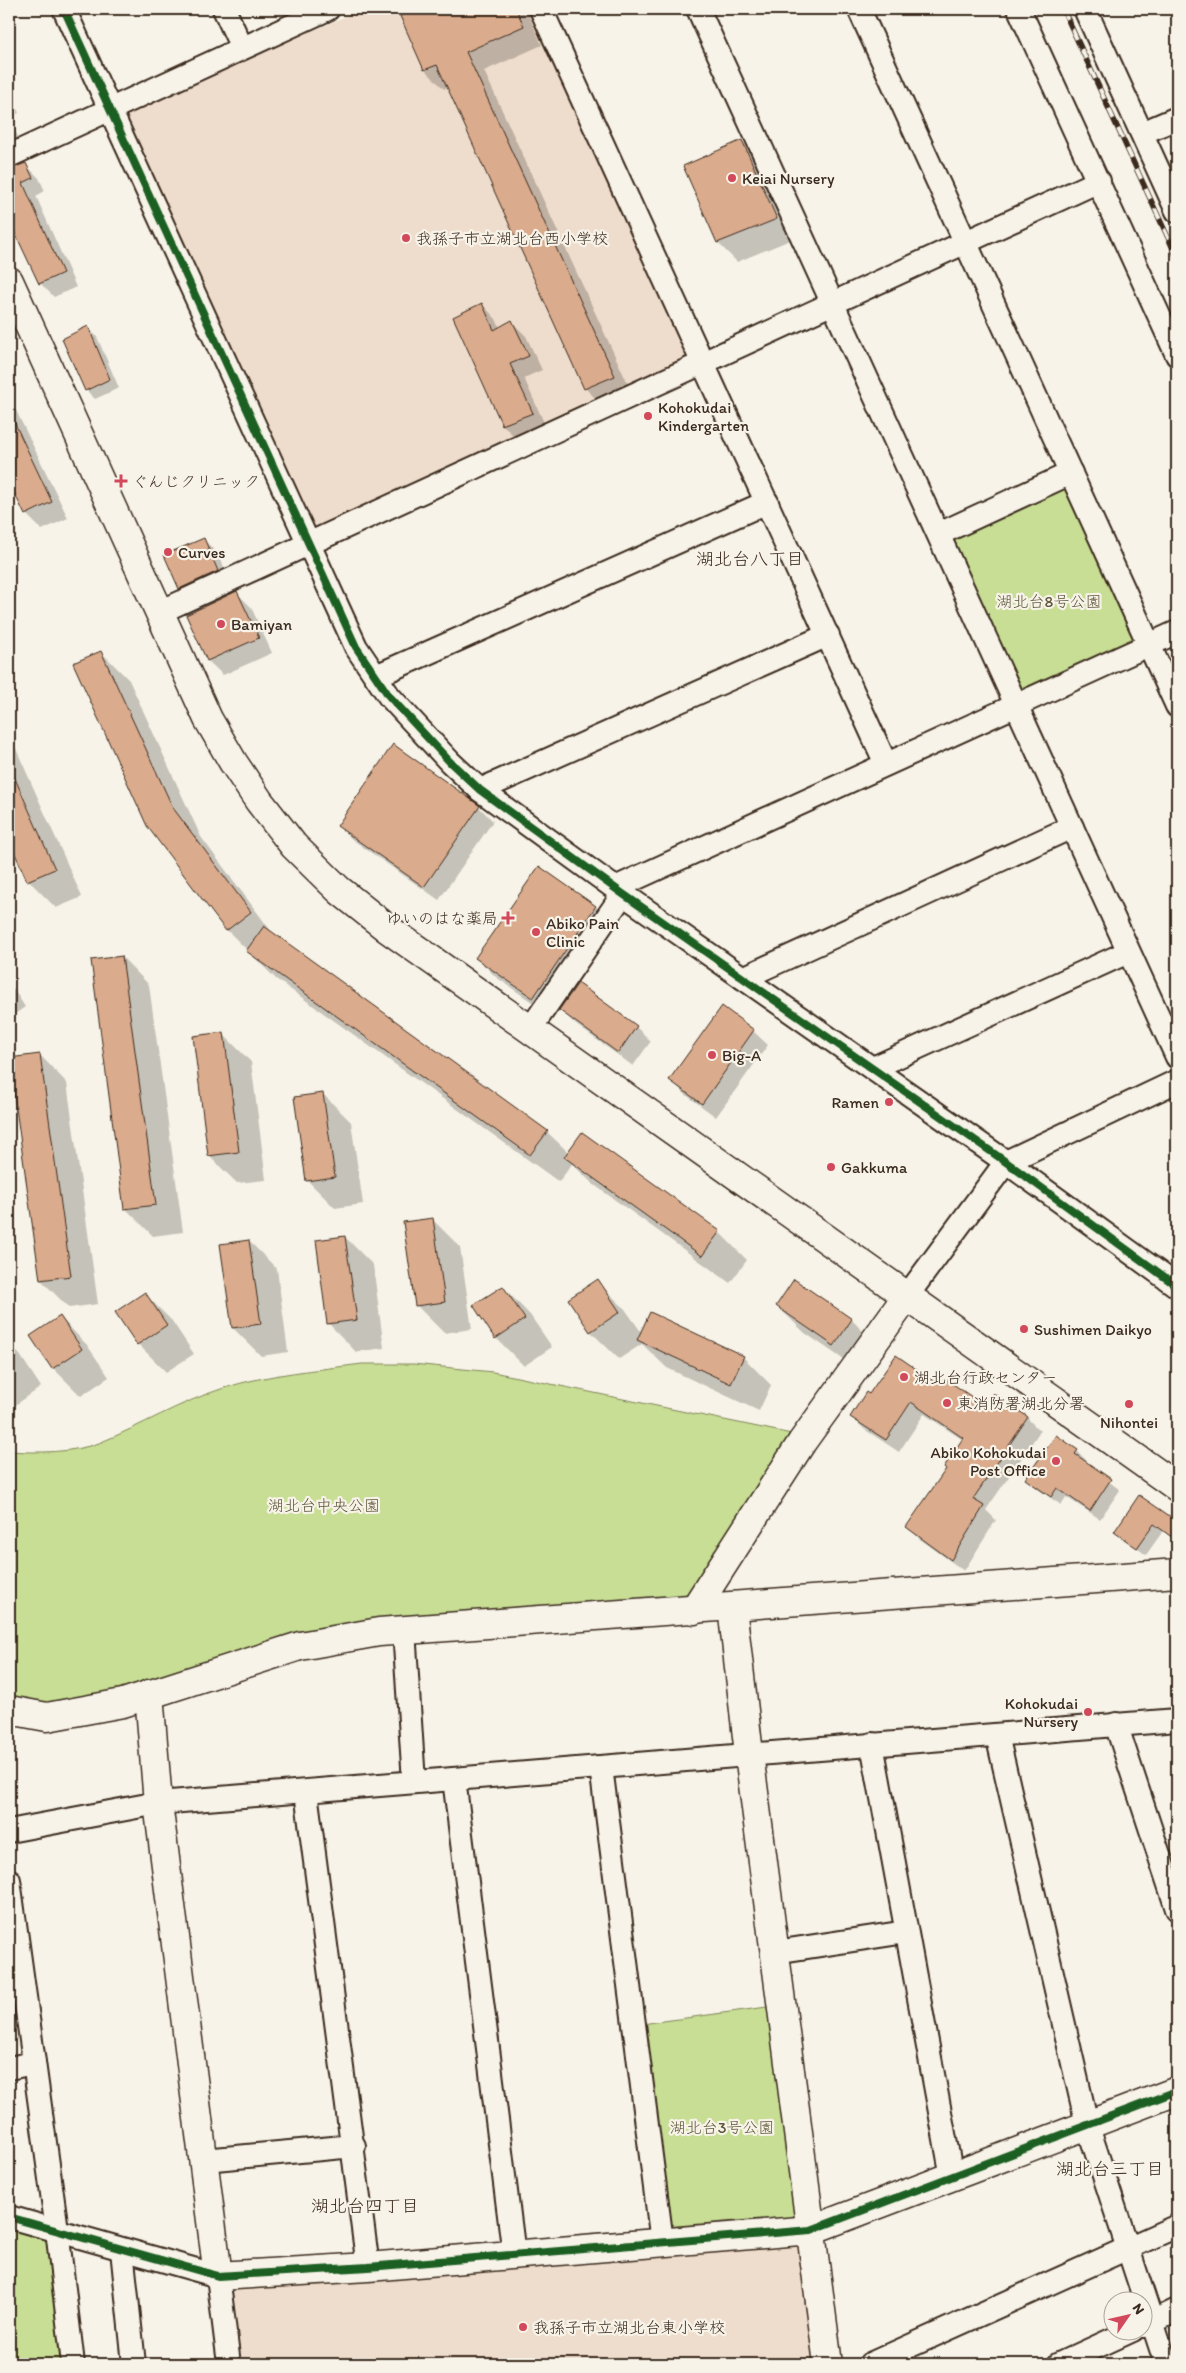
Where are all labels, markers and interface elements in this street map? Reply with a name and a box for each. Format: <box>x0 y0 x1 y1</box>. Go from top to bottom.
place label: Keiai Nursery <box>742 169 835 188</box>
marker: Keiai Nursery <box>726 172 738 184</box>
place label: 我孫子市立湖北台西小学校 <box>416 229 608 248</box>
marker: 我孫子市立湖北台西小学校 <box>400 232 412 244</box>
place label: Kohokudai Kindergarten <box>658 398 749 435</box>
marker: Kohokudai Kindergarten <box>642 410 654 422</box>
place label: ぐんじクリニック <box>132 472 260 491</box>
marker: ぐんじクリニック <box>114 474 128 488</box>
place label: Curves <box>178 543 226 562</box>
marker: Curves <box>162 546 174 558</box>
district label: 湖北台八丁目 <box>696 548 804 570</box>
park label: 湖北台8号公園 <box>997 592 1101 611</box>
place label: Bamiyan <box>231 615 292 634</box>
marker: Bamiyan <box>215 618 227 630</box>
place label: ゆいのはな薬局 <box>386 909 498 928</box>
marker: ゆいのはな薬局 <box>502 912 514 924</box>
place label: Abiko Pain Clinic <box>546 914 619 951</box>
marker: Abiko Pain Clinic <box>530 926 542 938</box>
place label: Big-A <box>722 1046 761 1065</box>
marker: Big-A <box>706 1049 718 1061</box>
place label: Ramen <box>831 1093 879 1112</box>
marker: Ramen <box>883 1096 895 1108</box>
place label: Gakkuma <box>841 1158 908 1177</box>
marker: Gakkuma <box>825 1161 837 1173</box>
place label: Sushimen Daikyo <box>1034 1320 1152 1339</box>
marker: Sushimen Daikyo <box>1018 1323 1030 1335</box>
place label: 湖北台行政センター <box>914 1368 1057 1387</box>
marker: 湖北台行政センター <box>898 1371 910 1383</box>
place label: 東消防署湖北分署 <box>957 1394 1085 1413</box>
marker: 東消防署湖北分署 <box>941 1397 953 1409</box>
marker: Nihontei <box>1123 1398 1135 1410</box>
place label: Nihontei <box>1100 1413 1158 1432</box>
place label: Abiko Kohokudai Post Office <box>930 1443 1046 1480</box>
marker: Abiko Kohokudai Post Office <box>1050 1455 1062 1467</box>
park label: 湖北台中央公園 <box>268 1496 380 1515</box>
place label: Kohokudai Nursery <box>1005 1694 1078 1731</box>
marker: Kohokudai Nursery <box>1082 1706 1094 1718</box>
park label: 湖北台3号公園 <box>670 2118 774 2137</box>
district label: 湖北台三丁目 <box>1056 2158 1164 2180</box>
district label: 湖北台四丁目 <box>311 2195 419 2217</box>
north arrow <box>1104 2290 1154 2340</box>
text: N <box>1129 2300 1148 2318</box>
place label: 我孫子市立湖北台東小学校 <box>533 2318 725 2337</box>
marker: 我孫子市立湖北台東小学校 <box>517 2321 529 2333</box>

